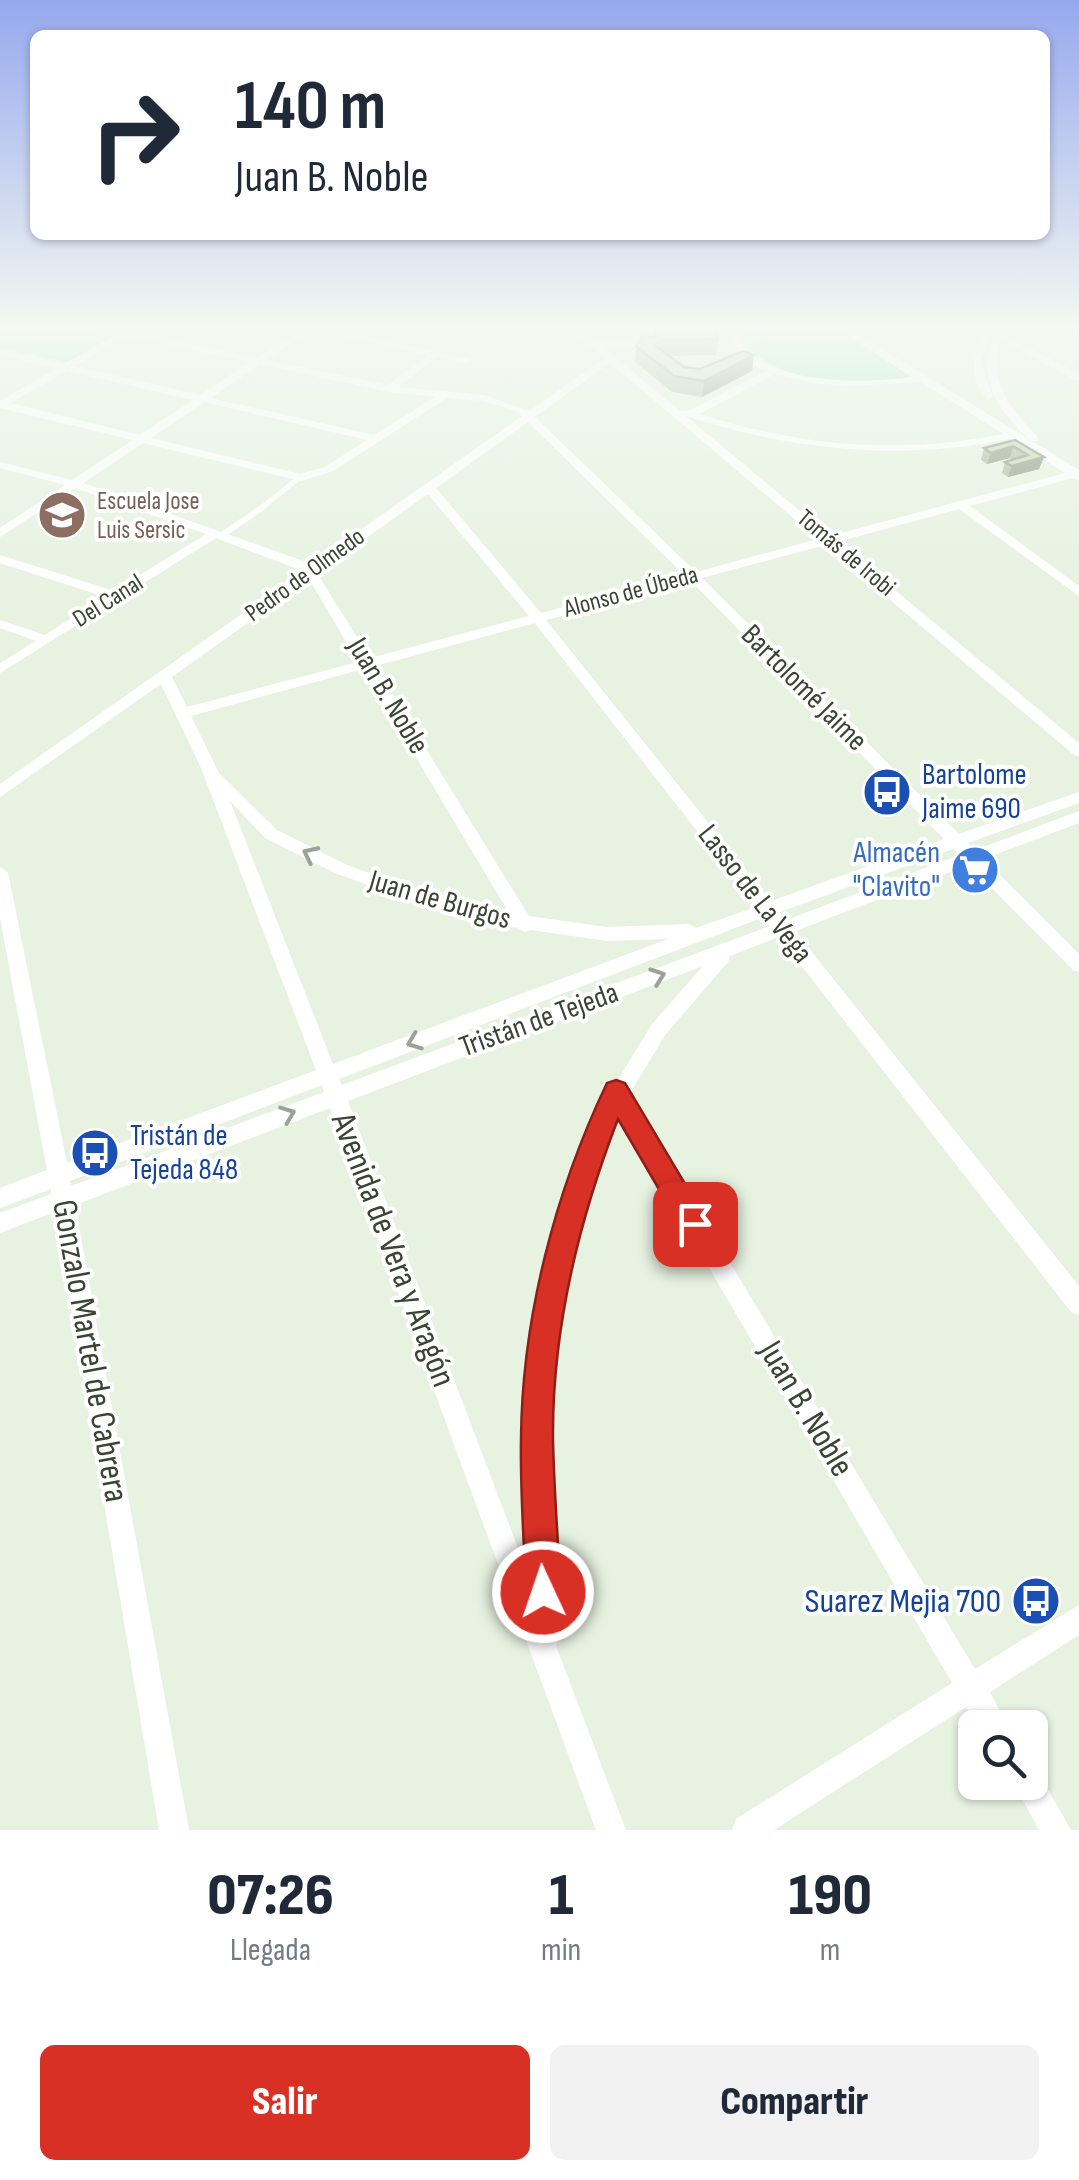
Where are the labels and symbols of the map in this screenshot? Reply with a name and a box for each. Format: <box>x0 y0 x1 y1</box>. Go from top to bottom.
place label: Escuela Jose Luis Sersic <box>97 486 200 546</box>
school or university icon: Escuela Jose Luis Sersic <box>36 489 88 541</box>
street label: Tomás de Irobi <box>790 503 902 603</box>
street label: Pedro de Olmedo <box>239 521 371 629</box>
street label: Alonso de Úbeda <box>560 559 701 625</box>
street label: Del Canal <box>67 567 149 635</box>
street label: Bartolomé Jaime <box>733 617 875 759</box>
street label: Juan B. Noble <box>339 631 437 761</box>
place label: Bartolome Jaime 690 <box>921 757 1027 827</box>
bus stop icon: Bartolome Jaime 690 <box>861 766 913 818</box>
street label: Lasso de La Vega <box>690 818 820 970</box>
place label: Almacén "Clavito" <box>852 835 940 905</box>
supermarket icon: Almacén "Clavito" <box>949 844 1001 896</box>
one-way arrow <box>302 846 320 866</box>
street label: Juan de Burgos <box>364 862 515 937</box>
one-way arrow <box>648 967 665 988</box>
street label: Tristán de Tejeda <box>455 975 623 1065</box>
one-way arrow <box>406 1031 424 1051</box>
one-way arrow <box>278 1105 295 1126</box>
street label: Avenida de Vera y Aragón <box>321 1106 465 1393</box>
place label: Tristán de Tejeda 848 <box>130 1118 238 1188</box>
bus stop icon: Tristán de Tejeda 848 <box>69 1127 121 1179</box>
pin <box>653 1182 738 1267</box>
street label: Gonzalo Martel de Cabrera <box>42 1197 138 1505</box>
street label: Juan B. Noble <box>748 1333 863 1485</box>
position arrow <box>491 1540 595 1644</box>
bus stop icon: Suarez Mejia 700 <box>1010 1575 1062 1627</box>
place label: Suarez Mejia 700 <box>804 1580 1001 1623</box>

